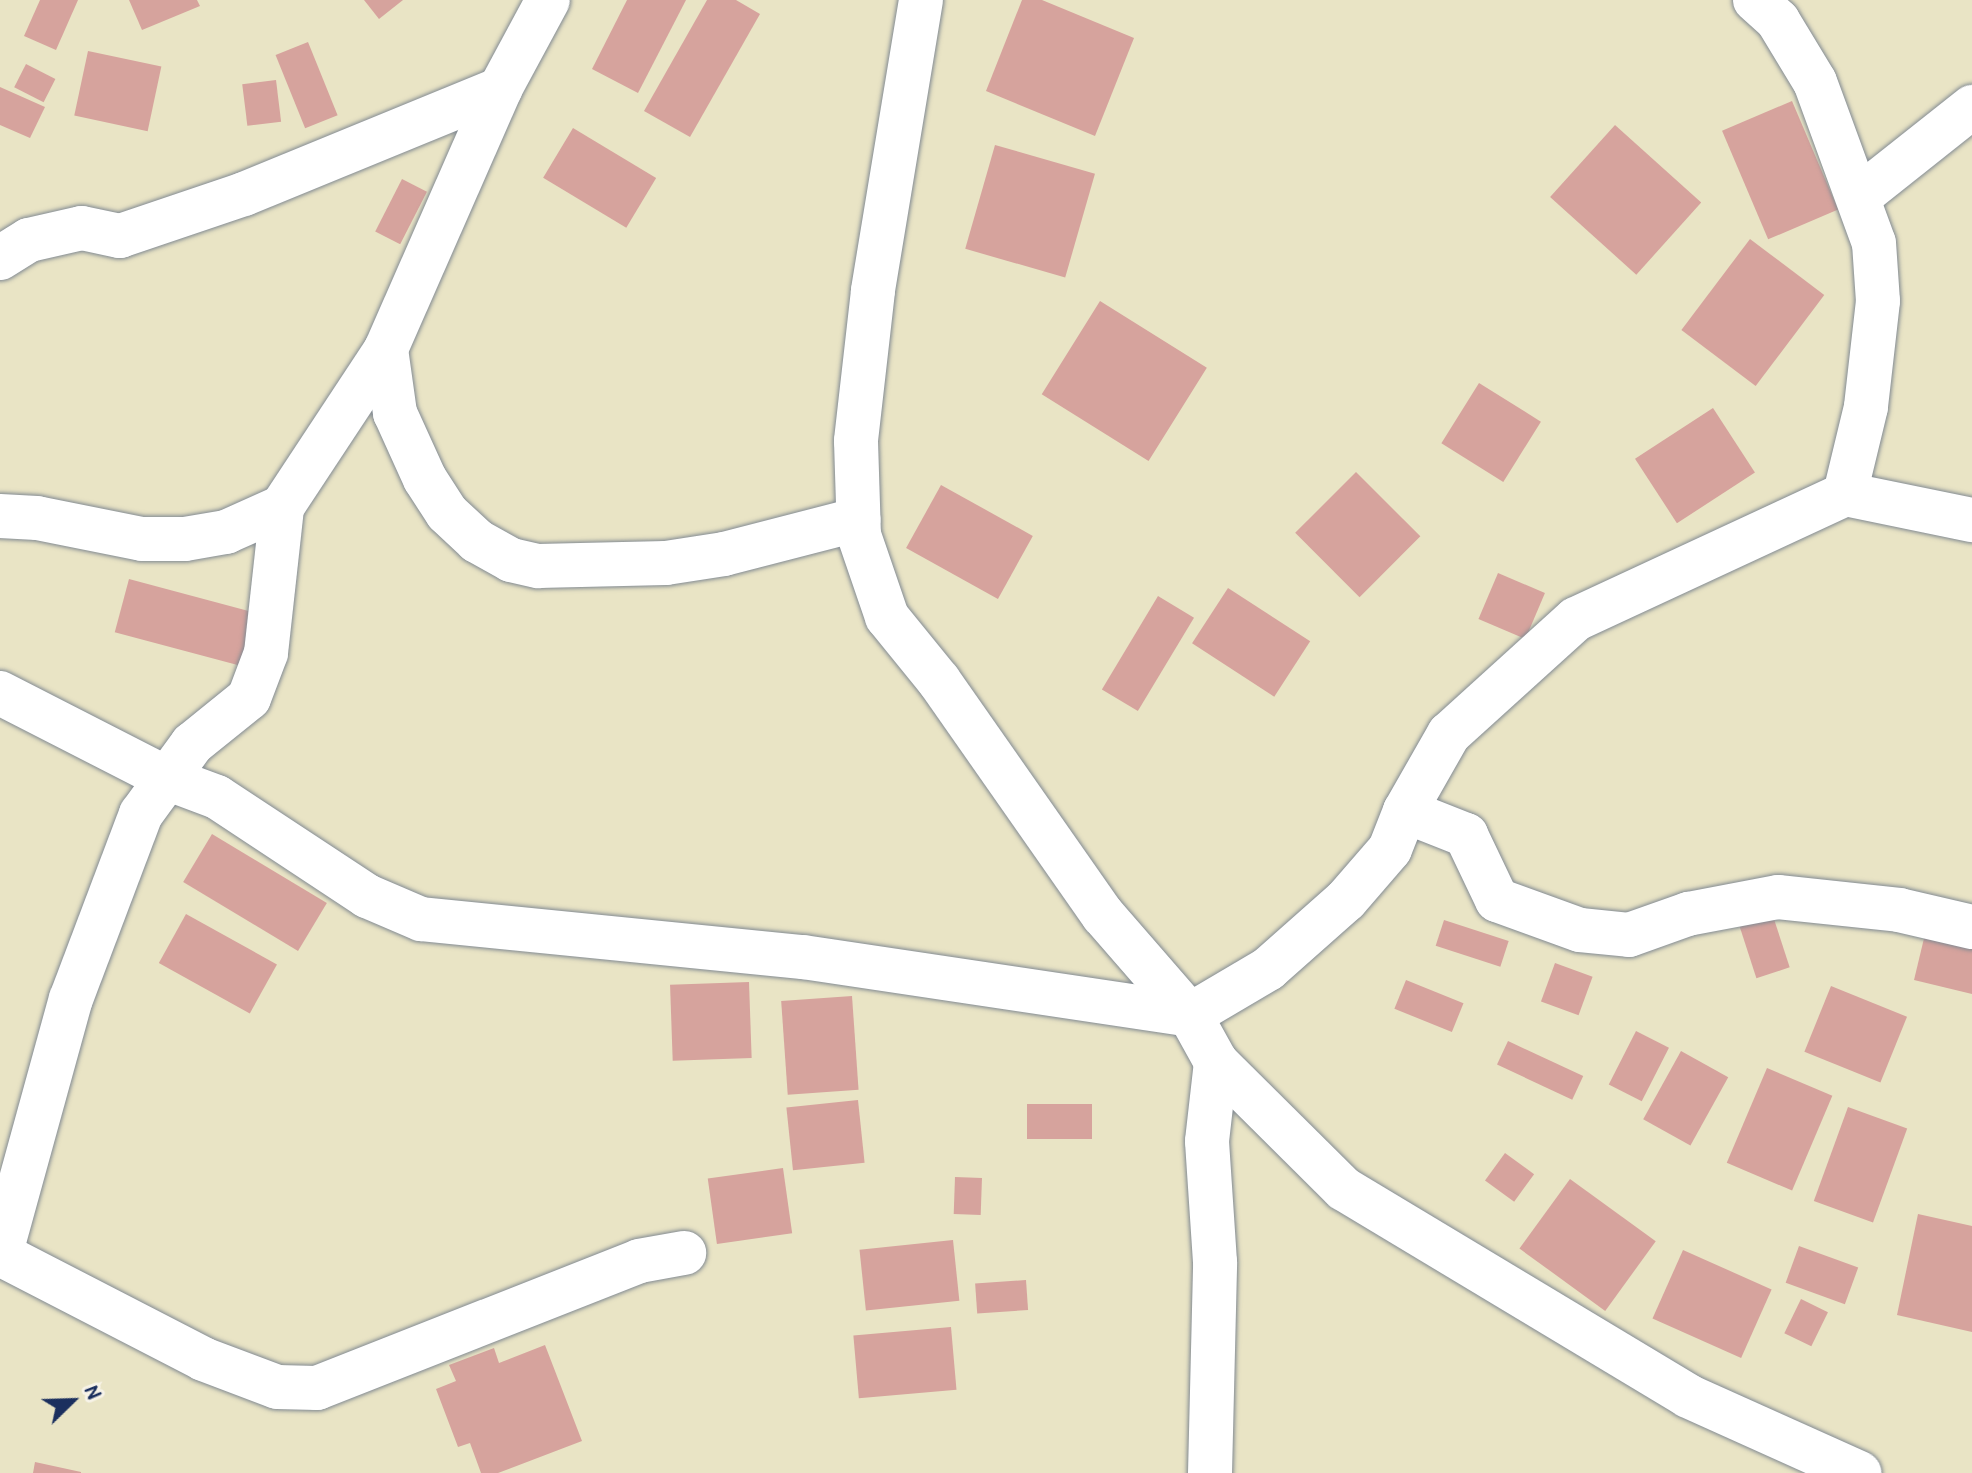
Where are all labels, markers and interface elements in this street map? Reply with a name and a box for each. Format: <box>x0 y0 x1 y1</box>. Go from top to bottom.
north arrow <box>32 1361 112 1441</box>
text: N <box>78 1380 110 1403</box>

